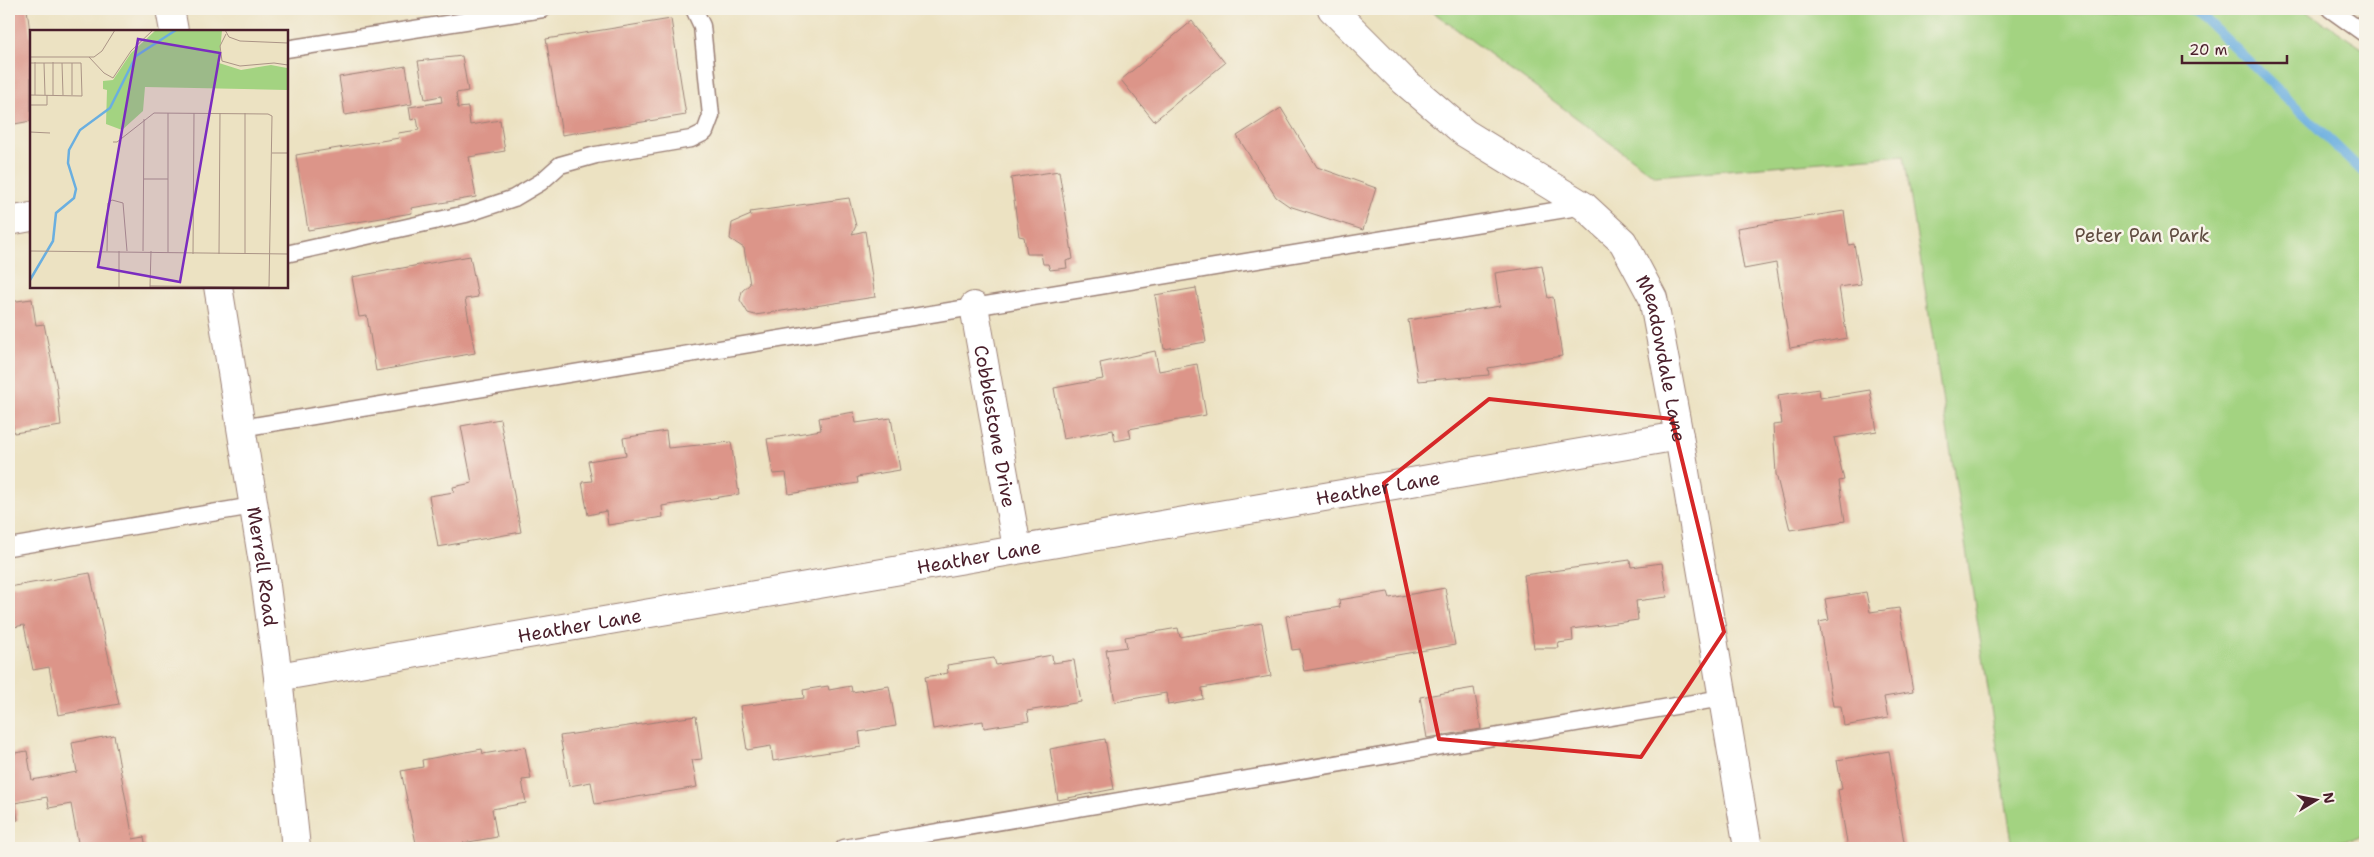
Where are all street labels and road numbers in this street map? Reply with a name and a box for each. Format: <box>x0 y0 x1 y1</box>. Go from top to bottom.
street label: Meadowdale Lane <box>1630 270 1692 444</box>
street label: Cobblestone Drive <box>969 343 1022 509</box>
street label: Heather Lane <box>1314 465 1442 511</box>
street label: Merrell Road <box>241 505 284 628</box>
street label: Heather Lane <box>915 533 1043 579</box>
street label: Heather Lane <box>516 602 644 648</box>

